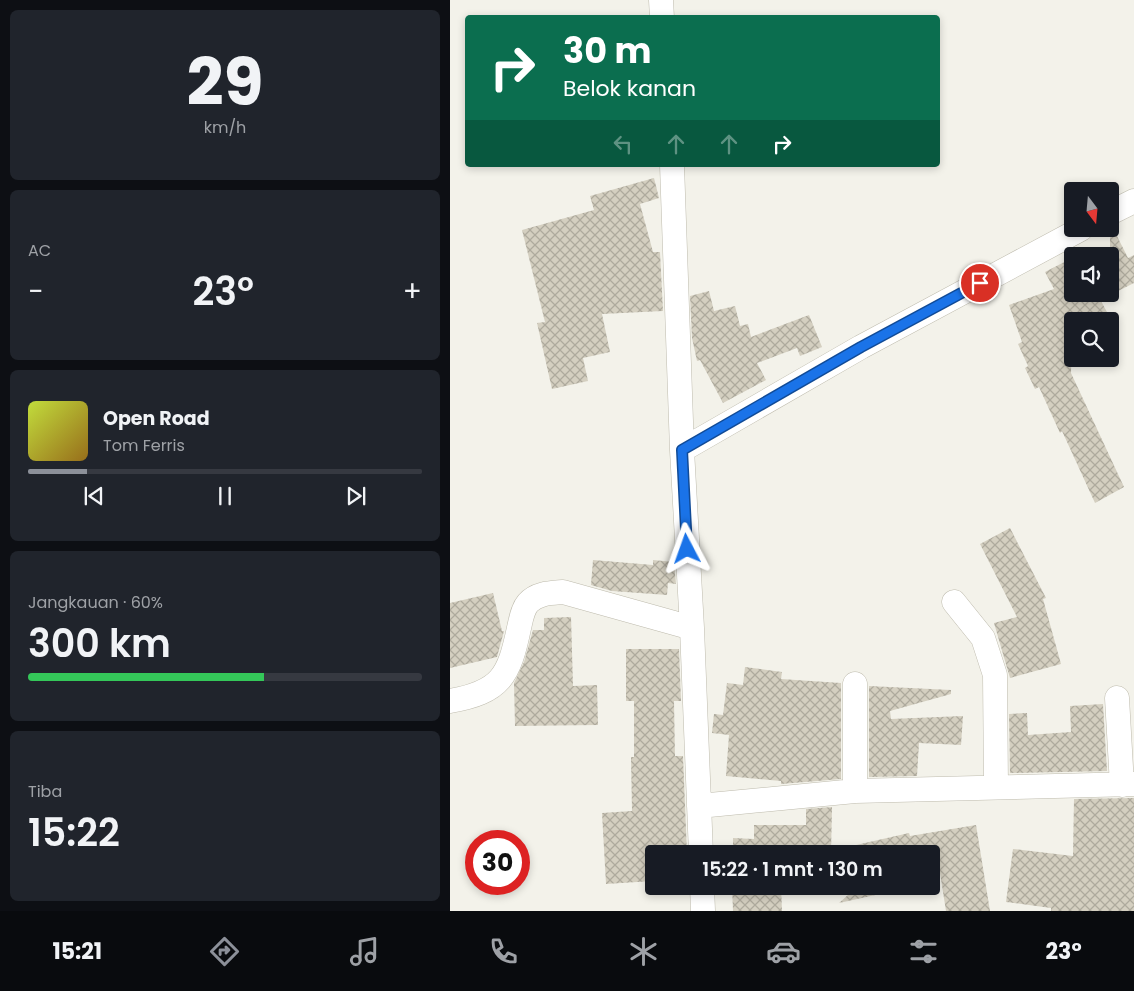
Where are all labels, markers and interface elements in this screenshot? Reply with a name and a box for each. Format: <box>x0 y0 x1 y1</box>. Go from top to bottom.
text: 30 m <box>563 26 651 75</box>
icon: right <box>480 35 545 100</box>
text: 29 <box>186 37 264 128</box>
text: Belok kanan <box>563 73 696 104</box>
text: km/h <box>204 116 246 139</box>
icon: left <box>609 130 637 158</box>
icon: ahead <box>662 130 690 158</box>
icon: ahead <box>715 130 743 158</box>
icon: right <box>768 130 796 158</box>
north arrow <box>1064 182 1119 238</box>
map controls <box>1064 182 1119 367</box>
text: AC <box>28 239 51 262</box>
button: sound <box>1064 247 1119 302</box>
pin <box>959 262 1001 304</box>
text: 23° <box>192 265 254 318</box>
icon: arrive <box>966 269 994 297</box>
text: − <box>28 272 43 311</box>
text: + <box>403 272 422 311</box>
button: search <box>1064 312 1119 367</box>
text: Open Road <box>103 405 210 432</box>
text: Tom Ferris <box>103 434 185 457</box>
icon: previous <box>80 482 108 510</box>
icon: pause <box>211 482 239 510</box>
icon: next <box>342 482 370 510</box>
position arrow <box>660 522 712 574</box>
text: Jangkauan · 60% <box>28 591 163 614</box>
text: 300 km <box>28 617 171 670</box>
text: Tiba <box>28 780 62 803</box>
text: 15:22 <box>28 806 120 859</box>
speed limit sign: 30 <box>465 830 530 895</box>
text: 15:22 · 1 mnt · 130 m <box>702 856 883 883</box>
icon: directions <box>207 934 242 969</box>
icon: music <box>347 934 382 969</box>
icon: phone <box>486 934 521 969</box>
icon: climate <box>626 934 661 969</box>
icon: car <box>766 934 801 969</box>
icon: filters <box>906 934 941 969</box>
text: 15:21 <box>52 936 102 967</box>
text: 23° <box>1046 936 1082 967</box>

